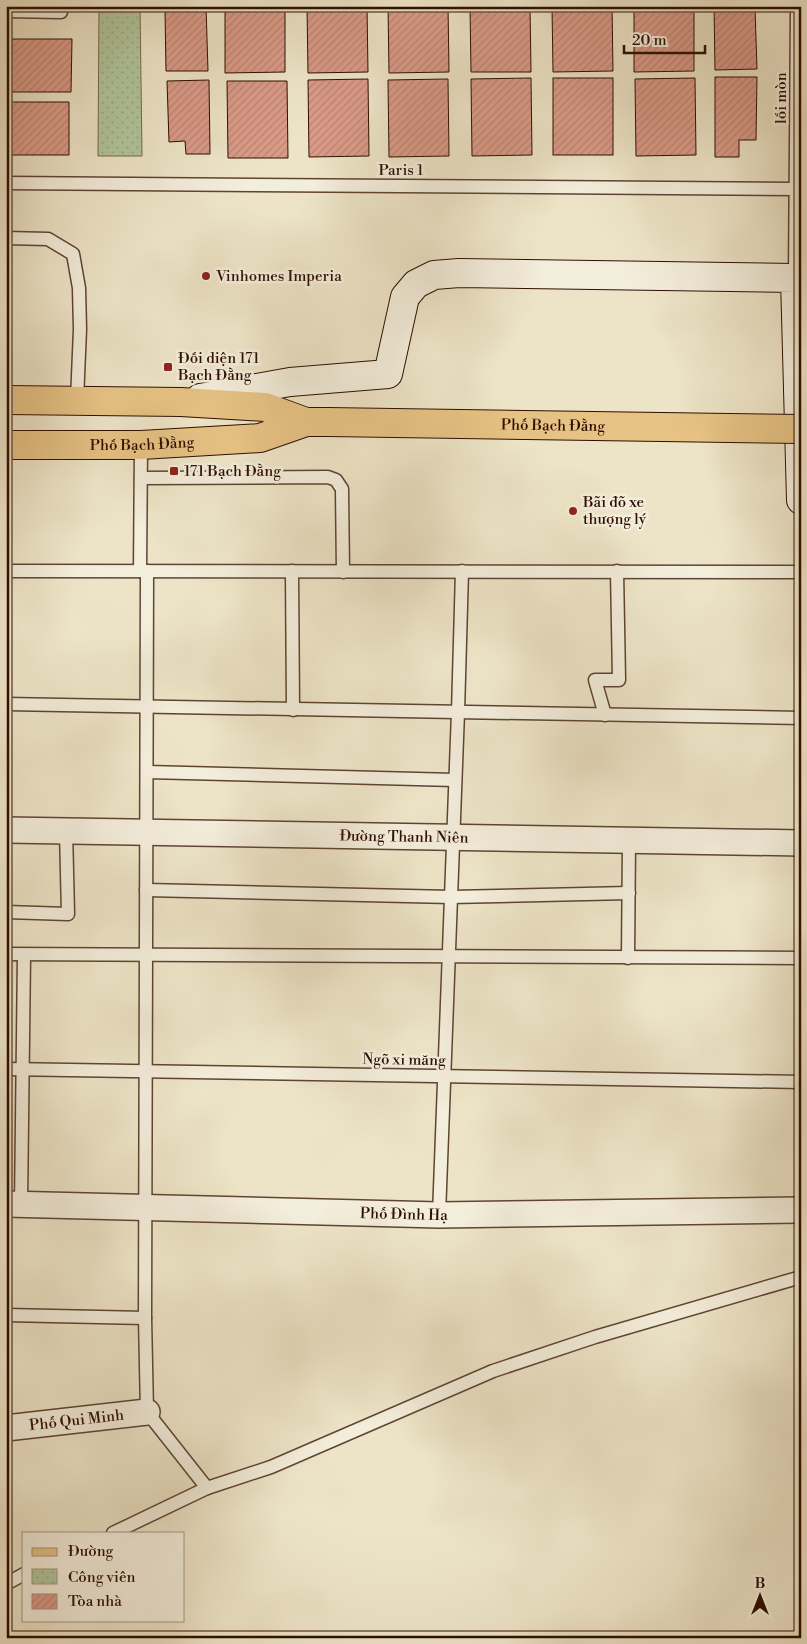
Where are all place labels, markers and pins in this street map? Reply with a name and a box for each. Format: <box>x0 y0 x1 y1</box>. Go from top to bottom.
place label: Vinhomes Imperia <box>215 267 342 286</box>
marker: Vinhomes Imperia <box>200 270 212 282</box>
place label: Đối diện 171 Bạch Đằng <box>177 349 260 385</box>
marker: Đối diện 171 Bạch Đằng <box>162 361 174 373</box>
place label: 171 Bạch Đằng <box>184 462 281 481</box>
marker: 171 Bạch Đằng <box>168 465 180 477</box>
place label: Bãi đõ xe thượng lý <box>582 493 647 529</box>
marker: Bãi đõ xe thượng lý <box>567 505 579 517</box>

